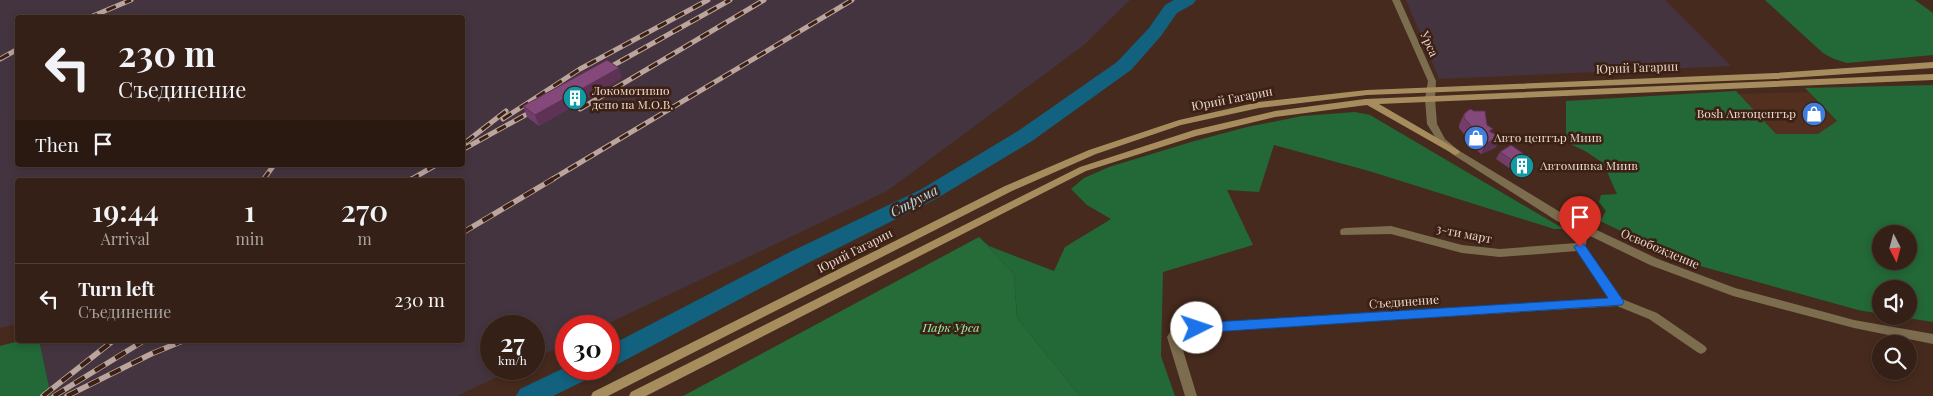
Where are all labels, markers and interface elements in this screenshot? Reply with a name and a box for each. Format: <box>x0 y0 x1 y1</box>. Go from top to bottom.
street label: Урса <box>1417 27 1443 59</box>
text: 230 m <box>118 29 216 76</box>
icon: left <box>35 35 100 100</box>
street label: Юрий Гагарин <box>1595 58 1678 76</box>
text: Съединение <box>118 74 246 104</box>
place label: Локомотивно депо на М.О.В. <box>591 82 673 112</box>
street label: Юрий Гагарин <box>1190 82 1274 114</box>
building icon: Локомотивно депо на М.О.В. <box>562 85 588 111</box>
shop icon: Bosh Автоцентър <box>1801 101 1827 127</box>
place label: Bosh Автоцентър <box>1697 105 1796 121</box>
shop icon: Авто център Миив <box>1463 125 1489 151</box>
place label: Авто център Миив <box>1493 129 1602 145</box>
icon: arrive <box>89 130 117 158</box>
text: Then <box>35 131 79 157</box>
building icon: Автомивка Миив <box>1509 153 1535 179</box>
place label: Автомивка Миив <box>1539 157 1638 173</box>
water label: Струма <box>887 180 941 221</box>
text: 19:44 <box>92 190 159 230</box>
text: 1 <box>244 190 255 230</box>
text: 270 <box>341 190 388 230</box>
pin <box>1559 196 1601 247</box>
icon: arrive <box>1566 203 1594 231</box>
street label: 3-ти март <box>1435 220 1494 246</box>
street label: Юрий Гагарин <box>814 224 895 276</box>
street label: Освобождение <box>1619 224 1702 272</box>
north arrow <box>1872 225 1918 270</box>
map controls <box>1872 225 1917 380</box>
text: Arrival <box>101 228 150 249</box>
text: min <box>236 228 264 249</box>
text: m <box>357 228 372 249</box>
text: Turn left <box>78 275 155 301</box>
button: sound <box>1872 280 1917 325</box>
icon: left <box>35 285 63 313</box>
text: 230 m <box>394 286 445 312</box>
street label: Съединение <box>1368 291 1439 311</box>
text: Съединение <box>78 301 171 322</box>
position arrow <box>1170 301 1222 353</box>
speed limit sign: 30 <box>555 315 620 380</box>
park label: Парк Урса <box>922 319 979 335</box>
text: 27 <box>500 325 525 358</box>
button: search <box>1872 335 1917 380</box>
text: km/h <box>498 352 527 368</box>

